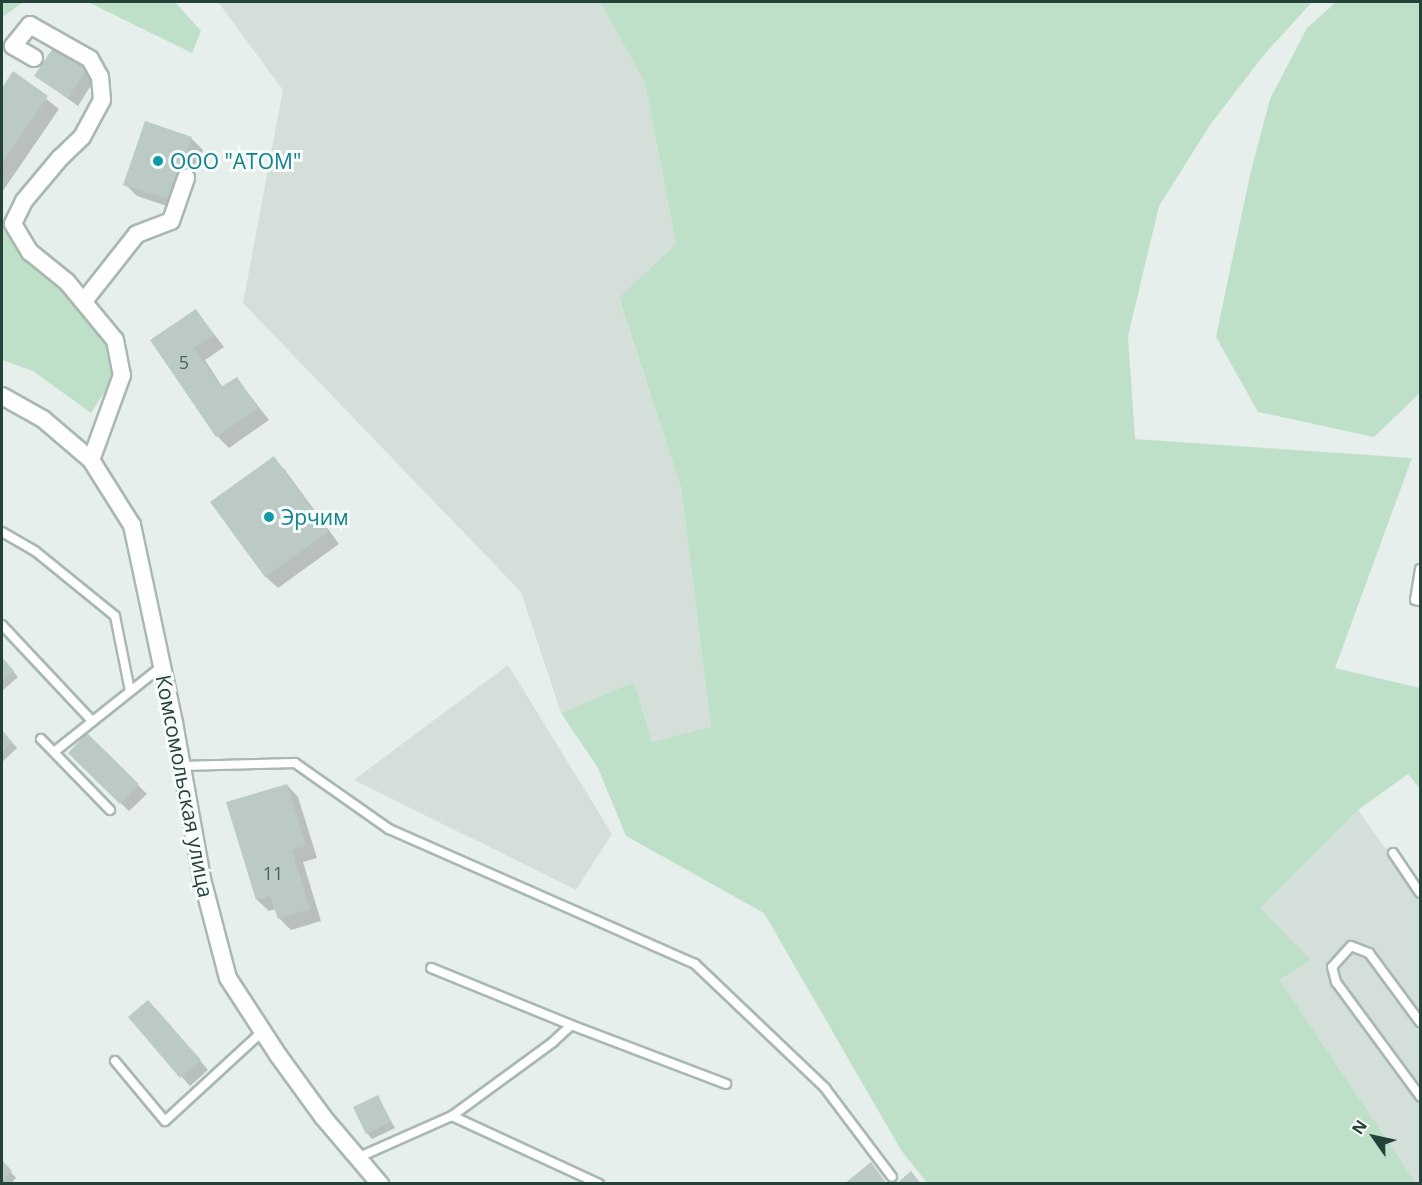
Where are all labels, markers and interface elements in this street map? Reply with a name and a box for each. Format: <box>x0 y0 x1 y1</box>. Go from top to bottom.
place label: ООО "АТОМ" <box>170 148 301 174</box>
marker: ООО "АТОМ" <box>151 154 165 168</box>
house number: 5 <box>179 351 189 373</box>
place label: Эрчим <box>281 504 349 530</box>
marker: Эрчим <box>262 510 276 524</box>
street label: Комсомольская улица <box>151 673 219 899</box>
house number: 11 <box>263 862 283 884</box>
north arrow <box>1344 1107 1404 1167</box>
text: N <box>1346 1115 1372 1138</box>

